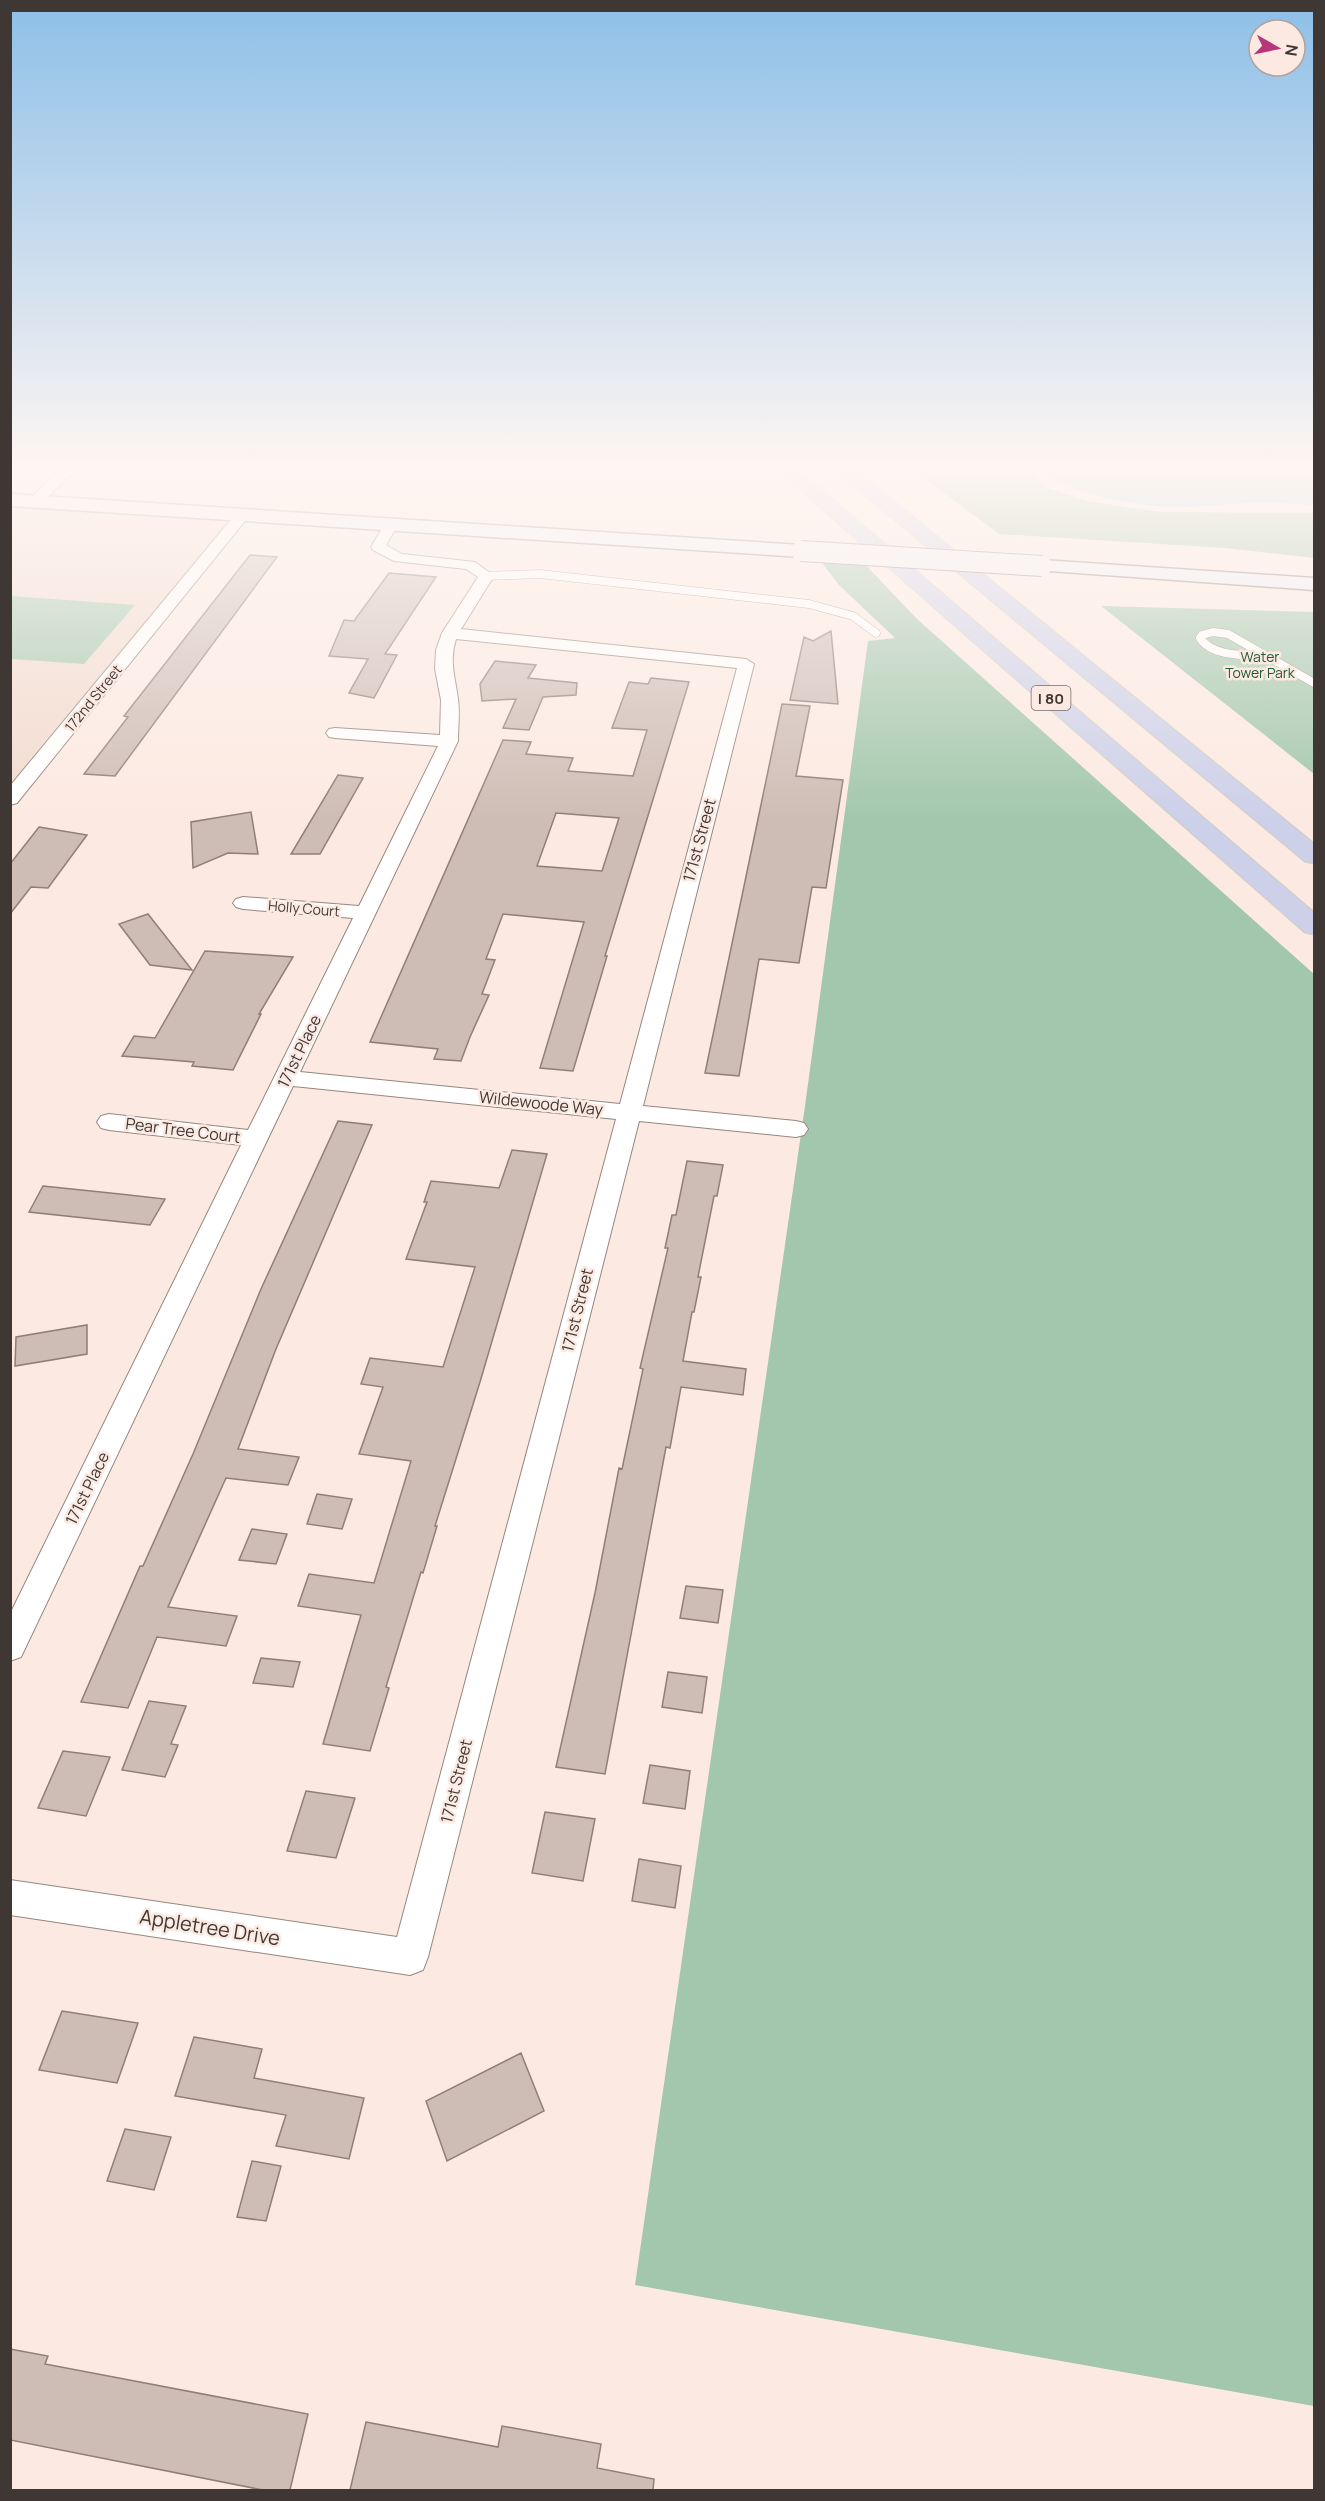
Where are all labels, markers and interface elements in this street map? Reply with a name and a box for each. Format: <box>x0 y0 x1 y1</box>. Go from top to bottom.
north arrow <box>1247 18 1307 78</box>
text: N <box>1280 43 1304 58</box>
park label: Water Tower Park <box>1225 647 1296 682</box>
street label: 172nd Street <box>60 660 126 735</box>
road number: I 80 <box>1032 686 1070 710</box>
street label: 171st Street <box>677 796 721 884</box>
street label: Holly Court <box>267 895 341 921</box>
street label: 171st Place <box>272 1011 326 1091</box>
street label: Wildewoode Way <box>478 1086 605 1121</box>
street label: Pear Tree Court <box>124 1112 242 1148</box>
street label: 171st Street <box>556 1266 598 1354</box>
street label: 171st Place <box>60 1448 114 1528</box>
street label: 171st Street <box>435 1737 477 1825</box>
street label: Appletree Drive <box>138 1903 282 1951</box>

